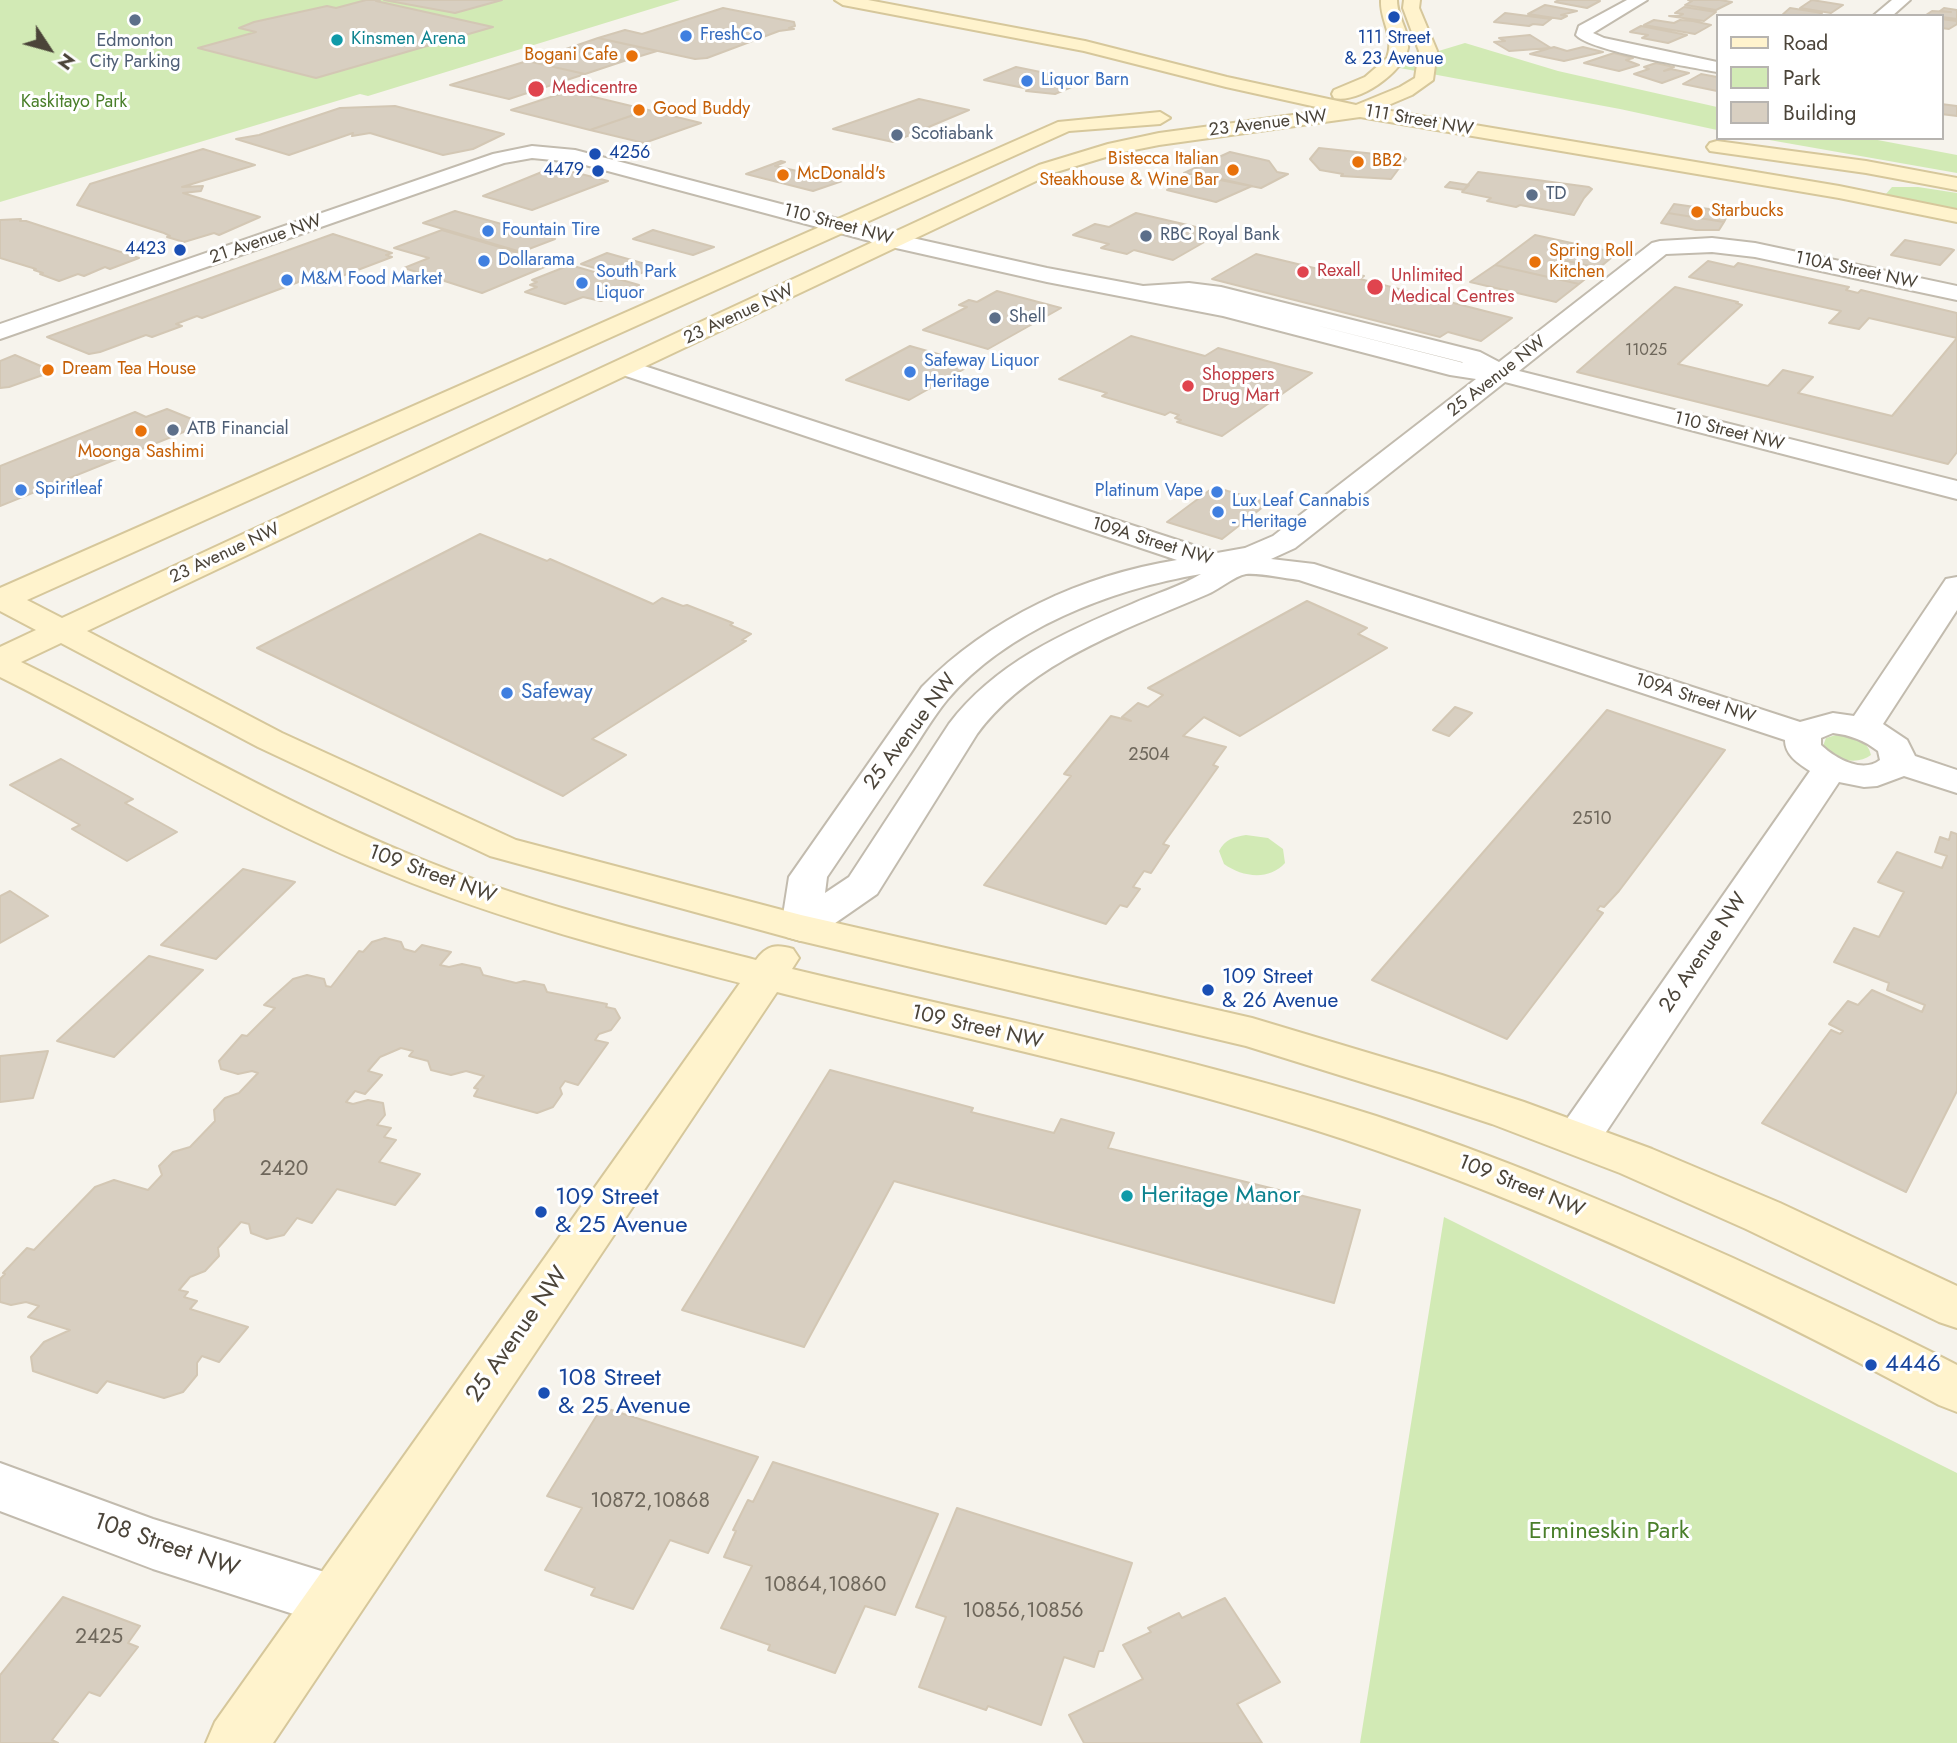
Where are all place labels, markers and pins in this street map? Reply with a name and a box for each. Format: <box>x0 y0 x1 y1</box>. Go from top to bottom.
marker: 111 Street & 23 Avenue <box>1386 9 1402 25</box>
marker: Edmonton City Parking <box>127 12 143 28</box>
place label: FreshCo <box>700 25 763 47</box>
marker: FreshCo <box>678 28 694 44</box>
place label: 111 Street & 23 Avenue <box>1344 28 1444 70</box>
place label: Kinsmen Arena <box>351 29 466 51</box>
place label: Edmonton City Parking <box>89 31 181 74</box>
marker: Kinsmen Arena <box>329 32 345 48</box>
place label: Bogani Cafe <box>524 45 618 67</box>
marker: Bogani Cafe <box>624 48 640 64</box>
place label: Liquor Barn <box>1041 70 1129 92</box>
marker: Liquor Barn <box>1019 73 1035 89</box>
place label: Medicentre <box>552 78 638 100</box>
marker: Medicentre <box>526 79 546 99</box>
place label: Good Buddy <box>653 99 750 121</box>
marker: Good Buddy <box>631 102 647 118</box>
place label: Scotiabank <box>911 124 993 146</box>
marker: Scotiabank <box>889 127 905 143</box>
place label: 4256 <box>609 143 650 165</box>
marker: 4256 <box>587 146 603 162</box>
place label: Bistecca Italian Steakhouse & Wine Bar <box>1039 149 1219 192</box>
place label: BB2 <box>1372 151 1402 173</box>
marker: BB2 <box>1350 154 1366 170</box>
place label: 4479 <box>543 160 584 182</box>
marker: Bistecca Italian Steakhouse & Wine Bar <box>1225 162 1241 178</box>
marker: 4479 <box>590 163 606 179</box>
place label: McDonald's <box>797 164 885 186</box>
marker: McDonald's <box>775 167 791 183</box>
place label: TD <box>1546 184 1567 206</box>
marker: TD <box>1524 187 1540 203</box>
place label: Starbucks <box>1711 201 1784 223</box>
marker: Starbucks <box>1689 204 1705 220</box>
place label: Fountain Tire <box>502 220 600 242</box>
marker: Fountain Tire <box>480 223 496 239</box>
place label: RBC Royal Bank <box>1160 225 1280 247</box>
marker: RBC Royal Bank <box>1138 228 1154 244</box>
place label: 4423 <box>125 239 166 261</box>
place label: Spring Roll Kitchen <box>1549 241 1633 284</box>
marker: 4423 <box>172 242 188 258</box>
place label: Dollarama <box>498 250 575 272</box>
marker: Dollarama <box>476 253 492 269</box>
marker: Spring Roll Kitchen <box>1527 254 1543 270</box>
place label: Rexall <box>1317 261 1361 283</box>
place label: South Park Liquor <box>596 262 676 304</box>
marker: Rexall <box>1295 264 1311 280</box>
place label: Unlimited Medical Centres <box>1391 266 1514 308</box>
place label: M&M Food Market <box>301 269 442 291</box>
marker: M&M Food Market <box>279 272 295 288</box>
marker: South Park Liquor <box>574 275 590 291</box>
marker: Unlimited Medical Centres <box>1365 277 1385 297</box>
place label: Shell <box>1009 307 1046 329</box>
marker: Shell <box>987 310 1003 326</box>
place label: Safeway Liquor Heritage <box>924 351 1039 394</box>
place label: Dream Tea House <box>62 359 196 381</box>
marker: Dream Tea House <box>40 362 56 378</box>
marker: Safeway Liquor Heritage <box>902 364 918 380</box>
place label: Shoppers Drug Mart <box>1202 365 1279 408</box>
marker: Shoppers Drug Mart <box>1180 378 1196 394</box>
place label: ATB Financial <box>187 419 289 441</box>
marker: ATB Financial <box>165 422 181 438</box>
marker: Moonga Sashimi <box>133 423 149 439</box>
place label: Moonga Sashimi <box>78 442 204 464</box>
place label: Spiritleaf <box>35 479 102 501</box>
place label: Platinum Vape <box>1095 481 1203 503</box>
marker: Spiritleaf <box>13 482 29 498</box>
marker: Platinum Vape <box>1209 484 1225 500</box>
place label: Lux Leaf Cannabis - Heritage <box>1232 491 1369 534</box>
marker: Lux Leaf Cannabis - Heritage <box>1210 504 1226 520</box>
place label: Safeway <box>521 680 593 706</box>
marker: Safeway <box>499 685 515 701</box>
place label: 109 Street & 26 Avenue <box>1222 965 1338 1015</box>
marker: 109 Street & 26 Avenue <box>1200 982 1216 998</box>
place label: Heritage Manor <box>1141 1182 1300 1210</box>
place label: 109 Street & 25 Avenue <box>555 1184 688 1240</box>
marker: Heritage Manor <box>1119 1188 1135 1204</box>
marker: 109 Street & 25 Avenue <box>533 1204 549 1220</box>
place label: 4446 <box>1885 1351 1941 1379</box>
marker: 4446 <box>1863 1357 1879 1373</box>
place label: 108 Street & 25 Avenue <box>558 1365 691 1421</box>
marker: 108 Street & 25 Avenue <box>536 1385 552 1401</box>

